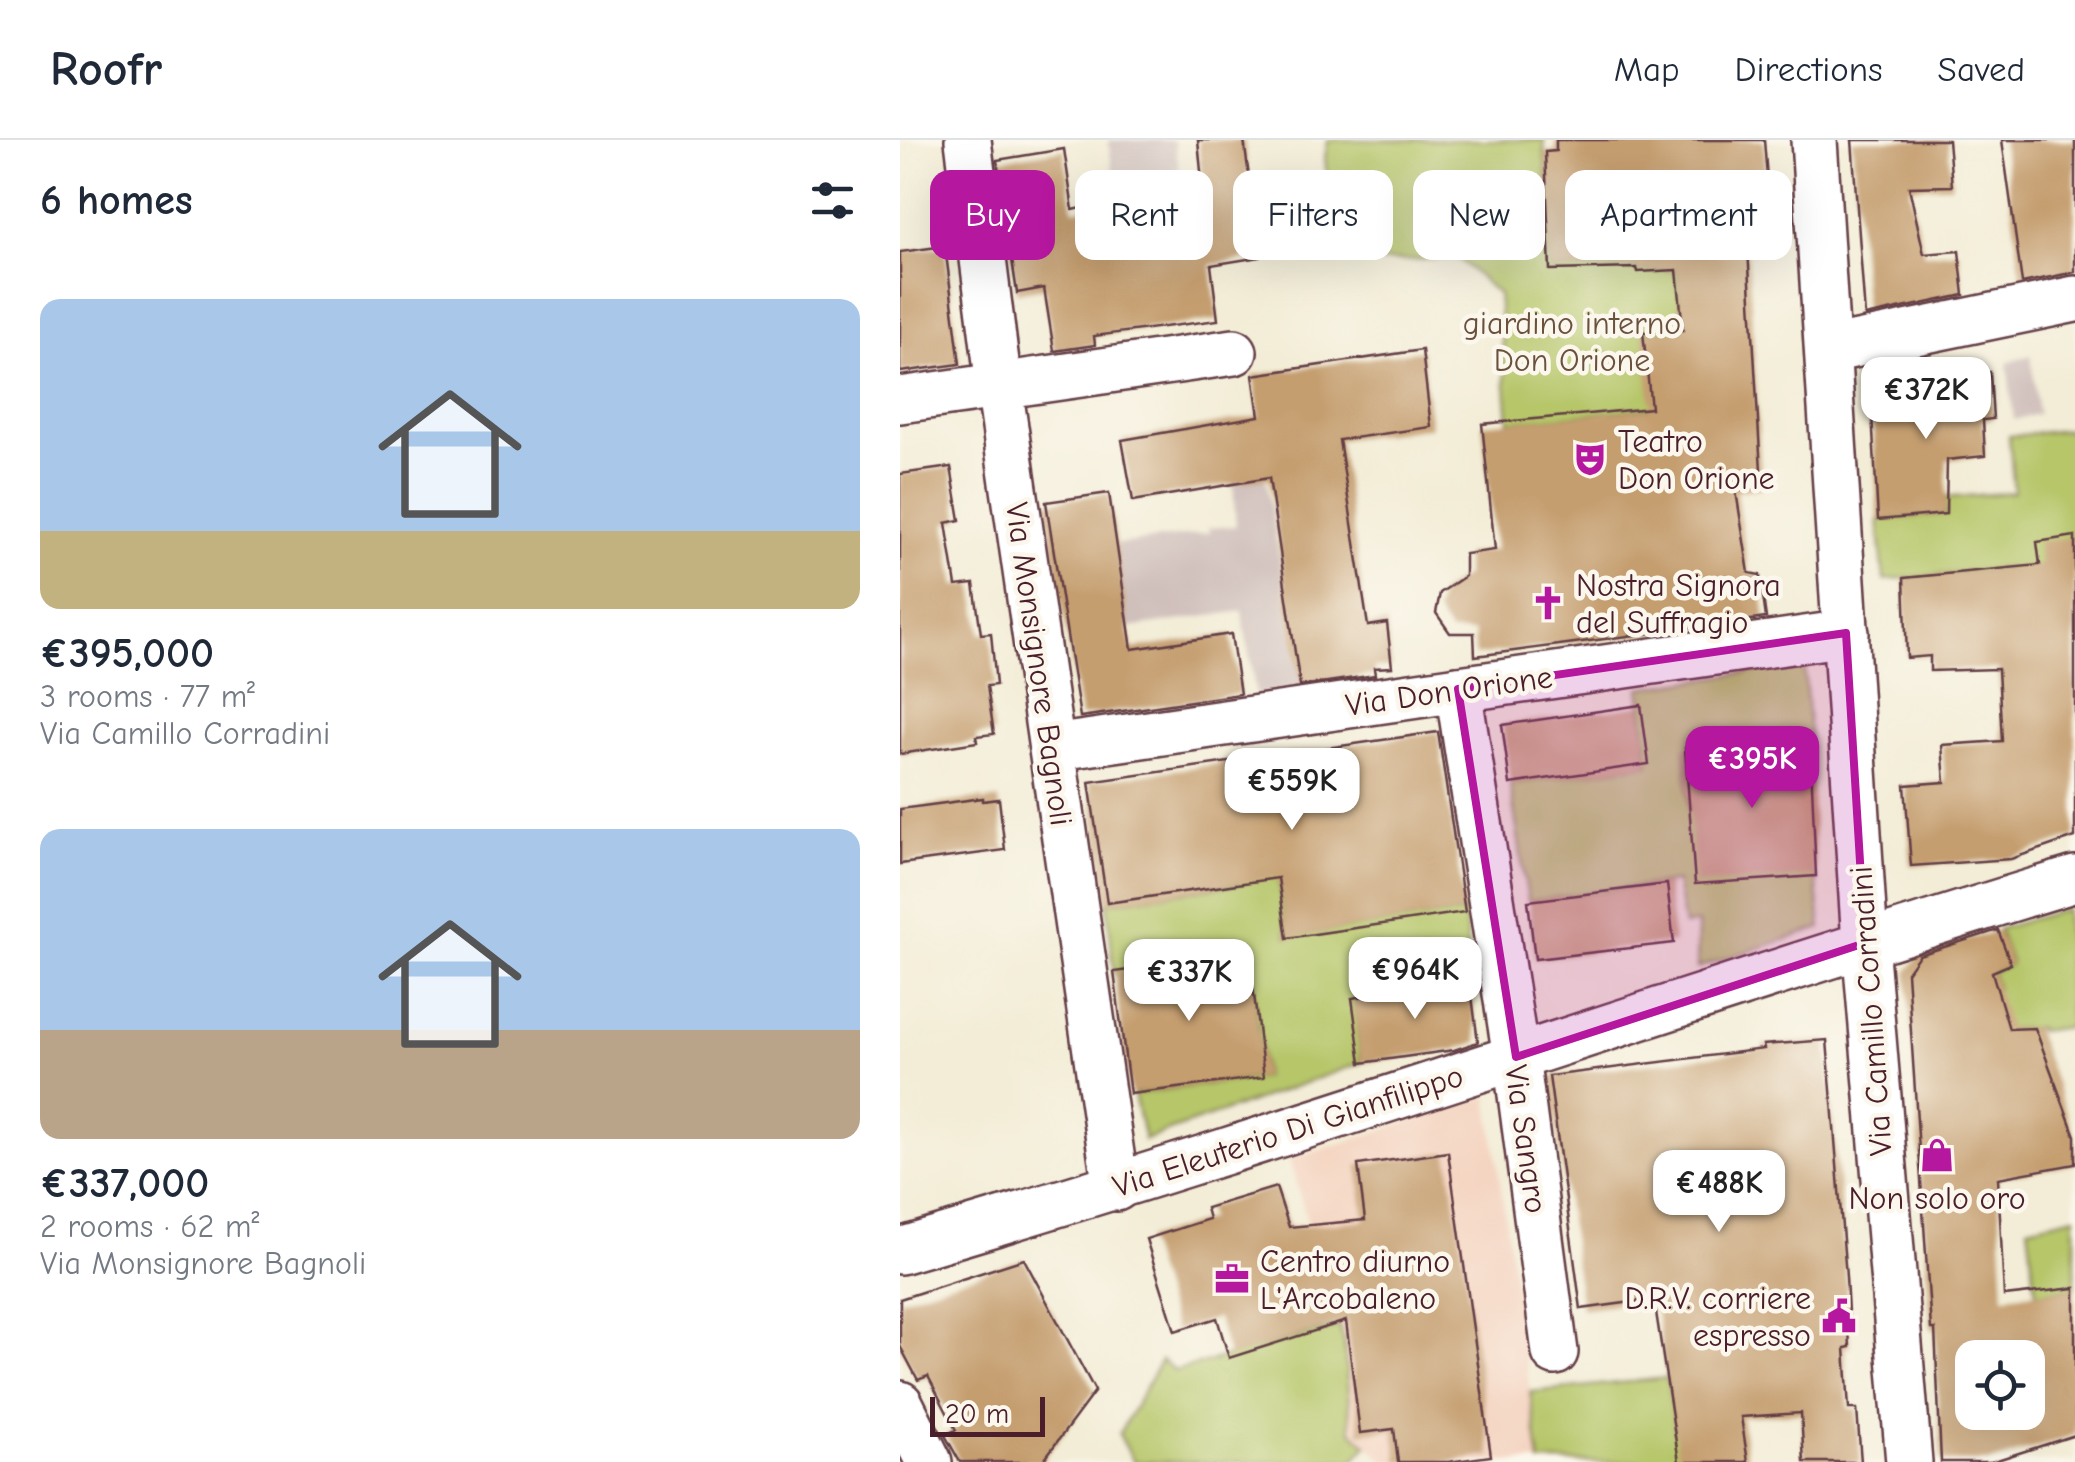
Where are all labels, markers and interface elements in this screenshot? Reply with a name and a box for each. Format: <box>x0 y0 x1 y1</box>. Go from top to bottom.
text: Roofr <box>50 42 162 97</box>
text: Map <box>1614 49 1680 90</box>
text: Directions <box>1735 49 1883 90</box>
text: Saved <box>1938 49 2025 90</box>
chip: Buy <box>930 170 1055 260</box>
chip: Rent <box>1075 170 1213 260</box>
chip: Filters <box>1233 170 1393 260</box>
chip: New <box>1413 170 1545 260</box>
chip: Apartment <box>1565 170 1792 260</box>
icon: filters <box>805 173 860 228</box>
text: 6 homes <box>40 176 193 225</box>
park label: giardino interno Don Orione <box>1463 305 1681 379</box>
pin: €372K <box>1856 357 1996 442</box>
icon: home <box>360 364 540 544</box>
text: €372K <box>1883 371 1969 408</box>
place label: Teatro Don Orione <box>1618 423 1775 497</box>
theatre icon: Teatro Don Orione <box>1571 440 1609 478</box>
street label: Via Monsignore Bagnoli <box>998 500 1080 828</box>
place label: Nostra Signora del Suffragio <box>1576 567 1781 641</box>
church icon: Nostra Signora del Suffragio <box>1529 584 1567 622</box>
text: €395,000 <box>40 629 214 678</box>
street label: Via Don Orione <box>1343 658 1555 724</box>
text: 3 rooms · 77 m² <box>40 678 255 715</box>
text: Via Camillo Corradini <box>40 715 330 752</box>
pin: €395K <box>1682 726 1822 811</box>
text: €395K <box>1707 740 1797 777</box>
pin: €559K <box>1222 748 1362 833</box>
text: €559K <box>1247 762 1337 799</box>
street label: Via Camillo Corradini <box>1842 865 1900 1157</box>
icon: home <box>360 894 540 1074</box>
pin: €964K <box>1345 937 1485 1022</box>
pin: €337K <box>1119 939 1259 1024</box>
text: €964K <box>1371 951 1459 988</box>
text: €337K <box>1146 953 1232 990</box>
street label: Via Eleuterio Di Gianfilippo <box>1108 1057 1468 1205</box>
street label: Via Sangro <box>1497 1062 1555 1216</box>
shop icon: Non solo oro <box>1918 1136 1956 1174</box>
pin: €488K <box>1649 1150 1789 1235</box>
text: €337,000 <box>40 1159 209 1208</box>
text: €488K <box>1675 1164 1763 1201</box>
place label: Non solo oro <box>1848 1180 2026 1217</box>
text: 2 rooms · 62 m² <box>40 1208 259 1245</box>
place label: Centro diurno L'Arcobaleno <box>1260 1243 1450 1317</box>
text: Via Monsignore Bagnoli <box>40 1245 366 1282</box>
office icon: Centro diurno L'Arcobaleno <box>1213 1260 1251 1298</box>
place label: D.R.V. corriere espresso <box>1625 1280 1811 1354</box>
public building icon: D.R.V. corriere espresso <box>1820 1297 1858 1335</box>
map controls <box>1955 1340 2045 1430</box>
button: locate <box>1955 1340 2045 1430</box>
scale bar <box>930 1392 1045 1436</box>
text: 20 m <box>945 1398 1009 1430</box>

